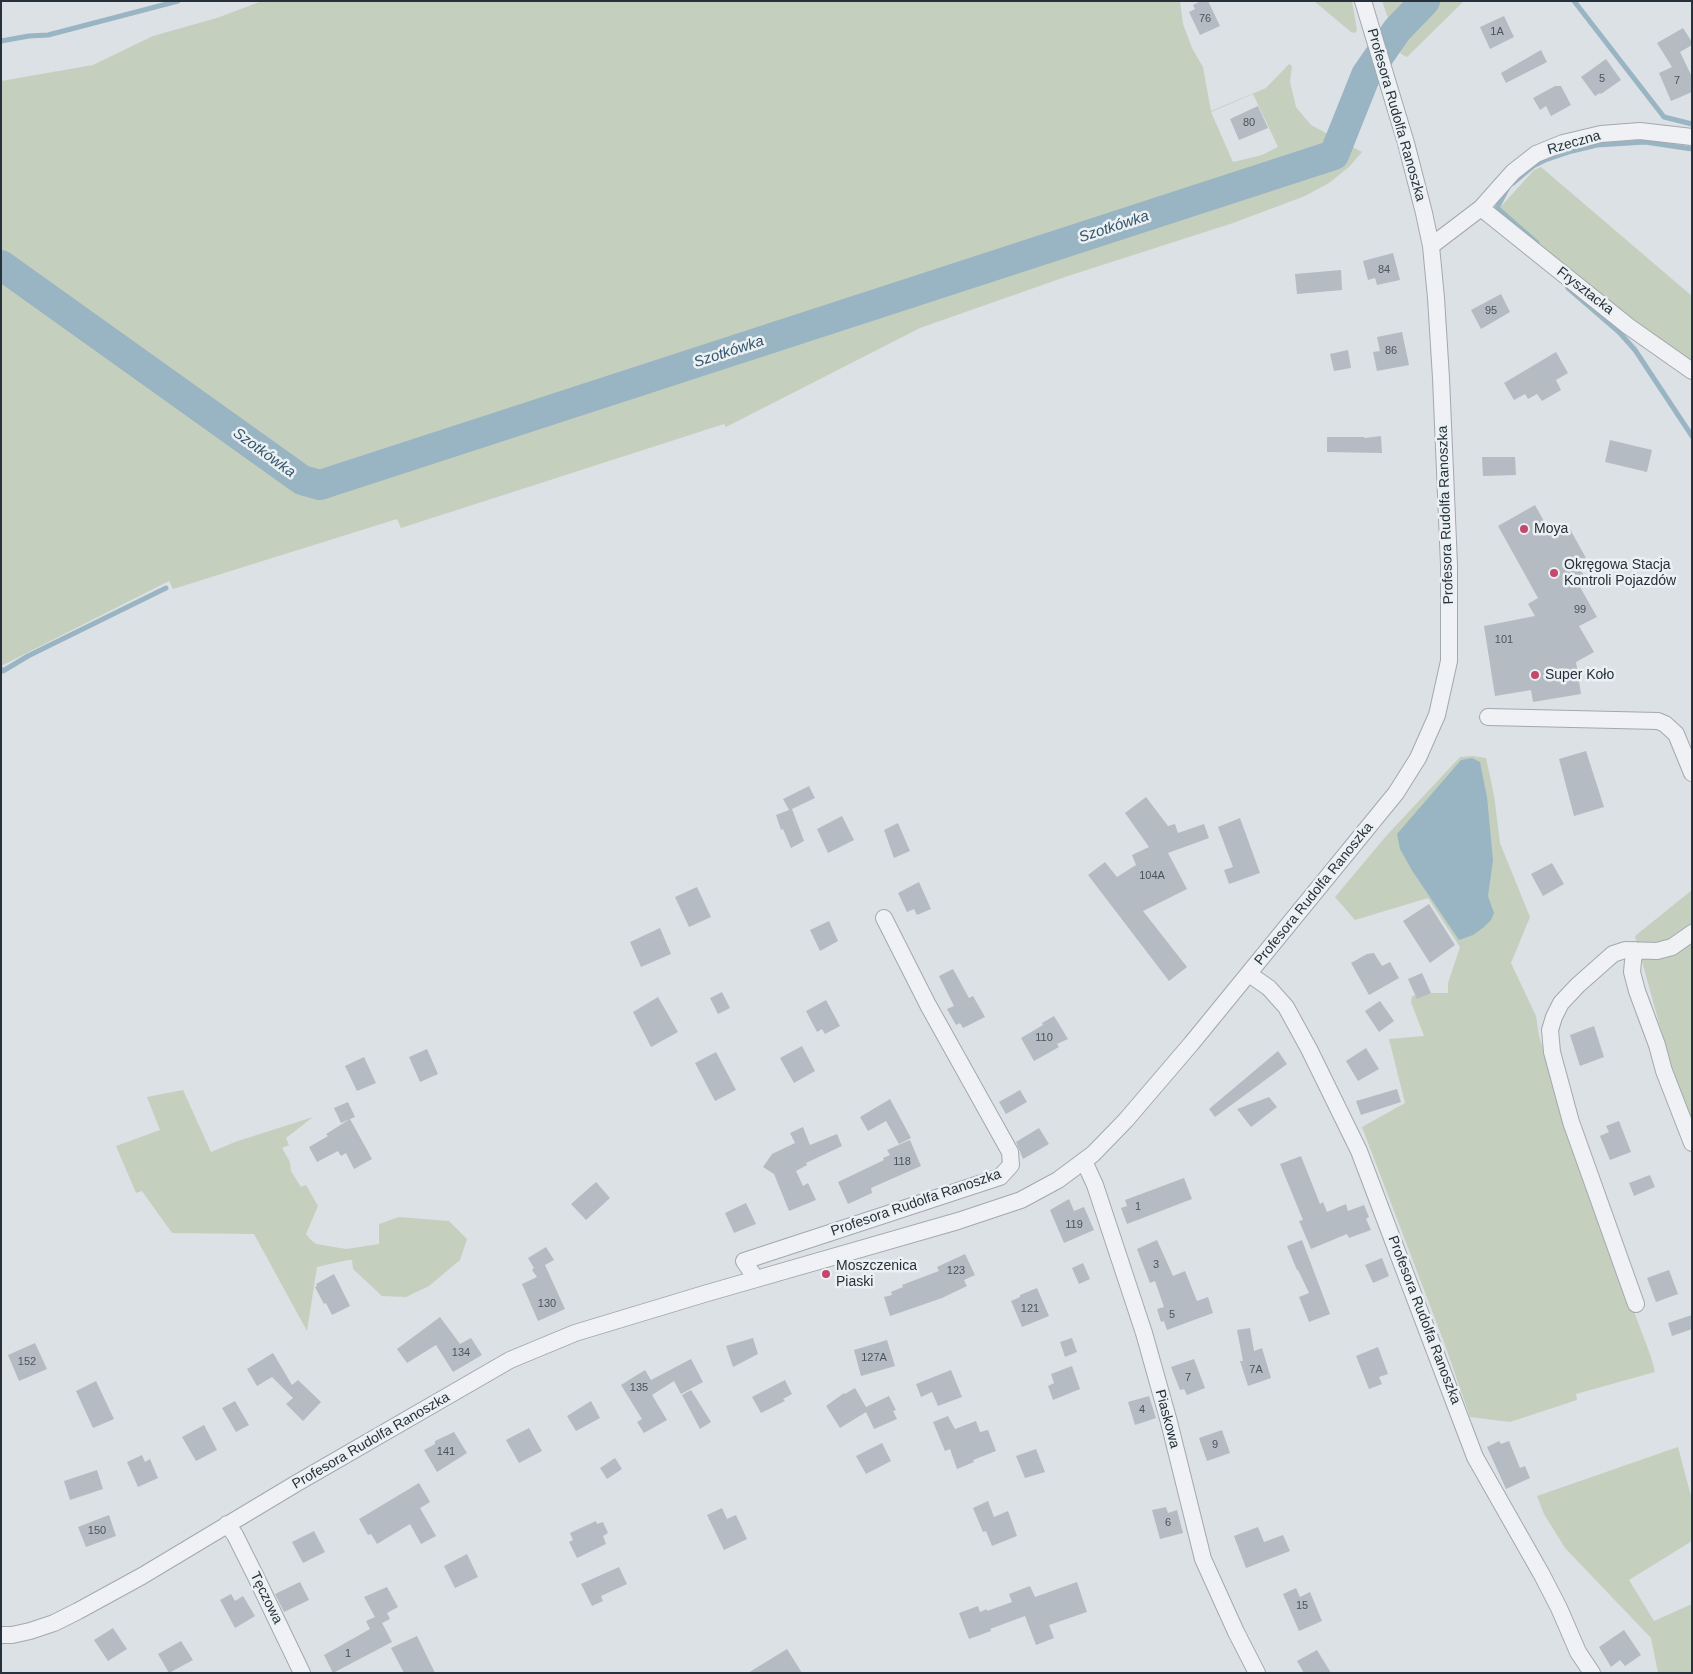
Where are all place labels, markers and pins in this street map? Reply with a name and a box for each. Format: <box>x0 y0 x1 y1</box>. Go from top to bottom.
place label: Moya <box>1534 521 1568 537</box>
marker: Moya <box>1518 523 1530 535</box>
place label: Okręgowa Stacja Kontroli Pojazdów <box>1564 557 1676 590</box>
marker: Okręgowa Stacja Kontroli Pojazdów <box>1548 567 1560 579</box>
place label: Super Koło <box>1545 667 1614 683</box>
marker: Super Koło <box>1529 669 1541 681</box>
place label: Moszczenica Piaski <box>836 1258 917 1290</box>
marker: Moszczenica Piaski <box>820 1268 832 1280</box>

